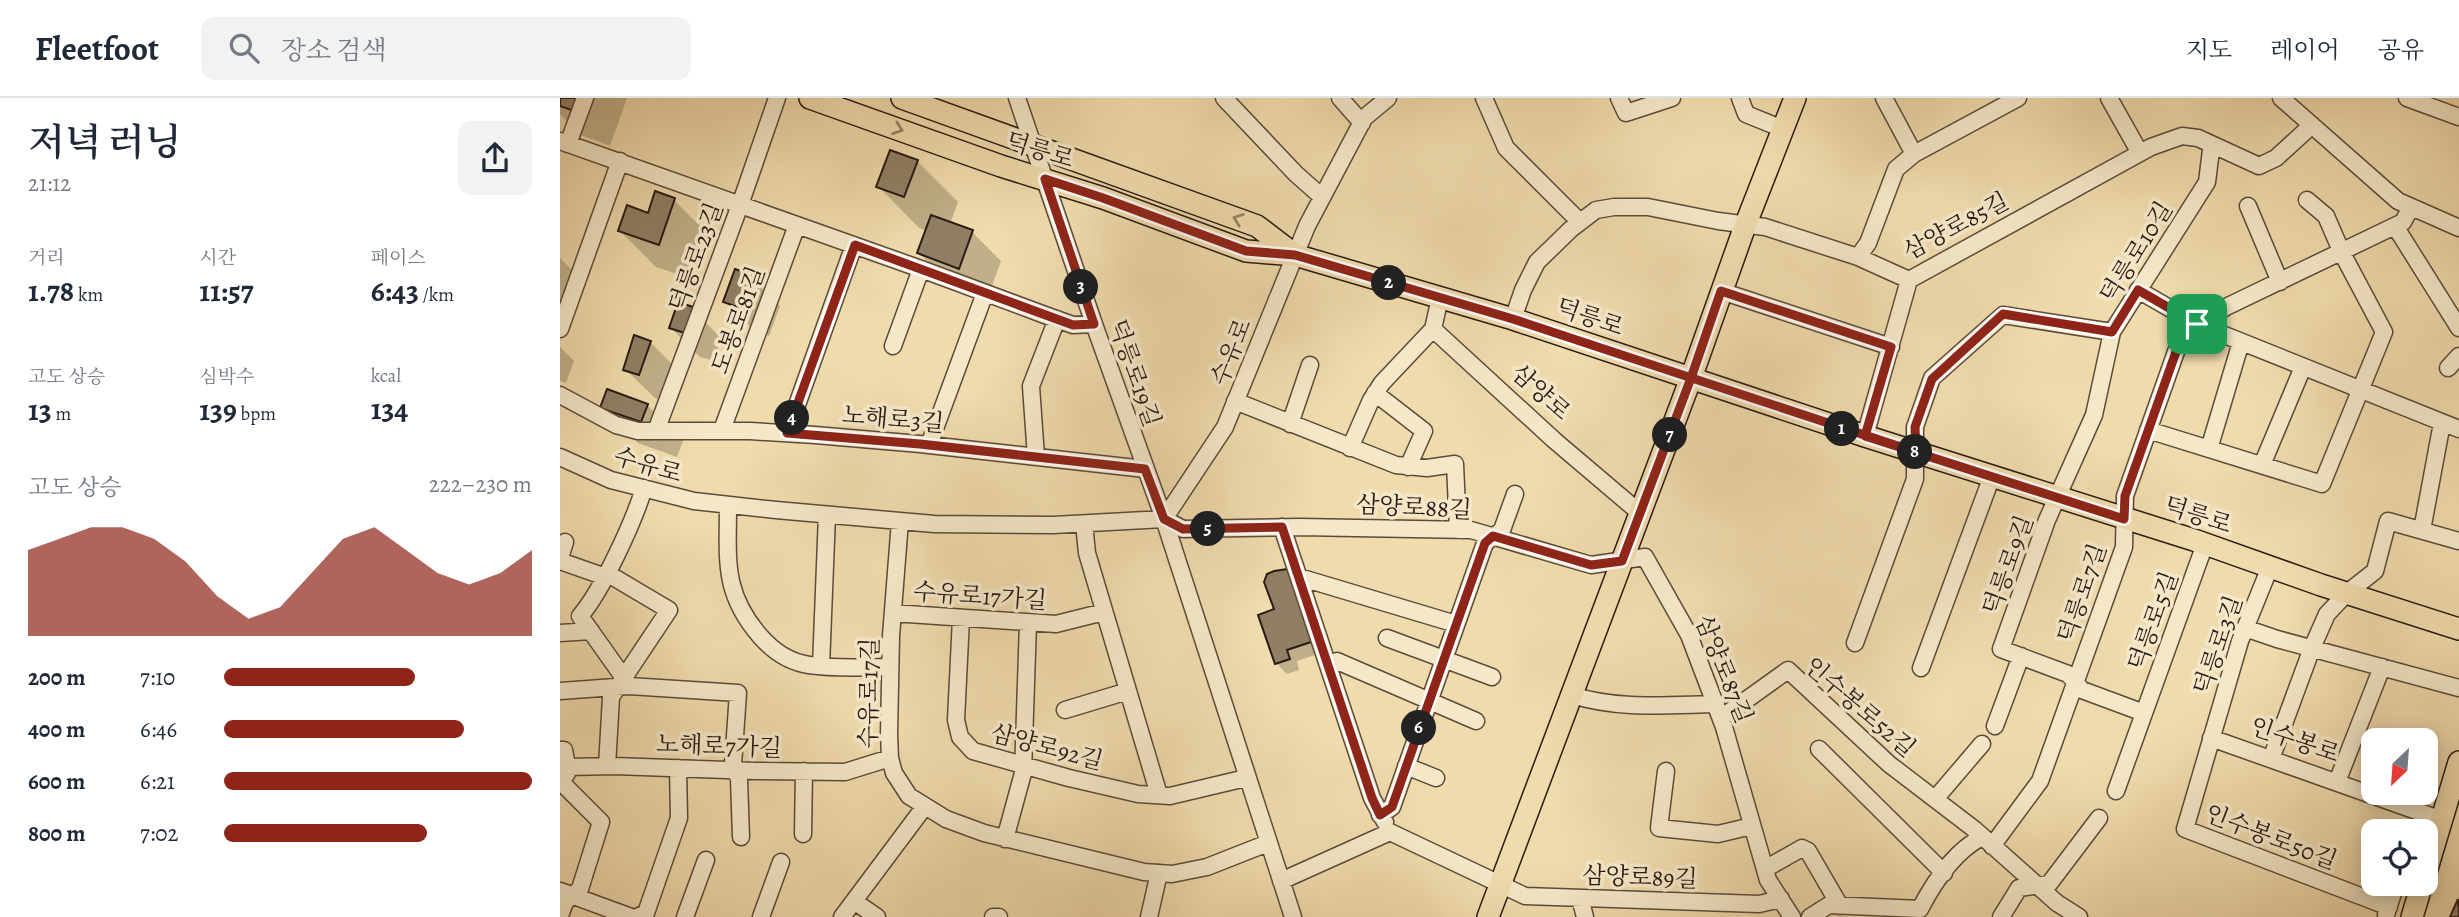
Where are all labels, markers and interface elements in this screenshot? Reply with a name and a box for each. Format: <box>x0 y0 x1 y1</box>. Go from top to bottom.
search box <box>201 17 691 80</box>
text: Fleetfoot <box>35 26 159 71</box>
icon: search <box>225 29 263 67</box>
text: 장소 검색 <box>281 33 387 68</box>
text: 지도 <box>2186 34 2232 66</box>
text: 레이어 <box>2270 34 2340 66</box>
text: 공유 <box>2378 34 2424 66</box>
text: 저녁 러닝 <box>28 116 181 168</box>
button: share <box>458 121 532 195</box>
one-way arrow <box>891 121 903 135</box>
street label: 덕릉로 <box>1002 125 1078 175</box>
text: 21:12 <box>28 168 71 199</box>
street label: 삼양로85길 <box>1898 185 2014 267</box>
street label: 덕릉로10길 <box>2092 195 2180 309</box>
street label: 덕릉로23길 <box>661 198 731 316</box>
one-way arrow <box>1233 213 1245 227</box>
text: 거리 <box>28 245 65 271</box>
text: 시간 <box>199 245 236 271</box>
text: 페이스 <box>371 245 426 271</box>
street label: 도봉로81길 <box>704 262 772 378</box>
pin: 2 <box>1372 266 1406 300</box>
text: 2 <box>1384 269 1393 295</box>
pin: 3 <box>1064 270 1098 304</box>
text: 1.78 <box>28 271 74 311</box>
text: 11:57 <box>199 271 254 311</box>
text: 6:43 <box>371 271 419 311</box>
text: 3 <box>1076 273 1085 299</box>
text: km <box>74 282 103 308</box>
text: /km <box>419 282 454 308</box>
street label: 덕릉로 <box>1552 291 1628 343</box>
pin <box>2167 294 2227 354</box>
icon: arrive <box>2178 305 2216 343</box>
street label: 수유로 <box>1203 314 1259 390</box>
street label: 덕릉로19길 <box>1102 315 1168 431</box>
street label: 삼양로 <box>1504 357 1578 427</box>
text: kcal <box>371 363 401 389</box>
text: 고도 상승 <box>28 364 105 390</box>
text: 심박수 <box>199 364 254 390</box>
text: 134 <box>371 389 408 429</box>
text: 13 <box>28 390 52 430</box>
text: 139 <box>199 390 237 430</box>
street label: 노해로3길 <box>840 399 946 439</box>
pin: 4 <box>775 400 810 436</box>
text: m <box>52 401 71 427</box>
text: bpm <box>237 401 276 427</box>
text: 4 <box>787 404 796 430</box>
pin: 1 <box>1824 412 1860 446</box>
text: 1 <box>1838 415 1845 441</box>
pin: 7 <box>1652 418 1688 452</box>
text: 7 <box>1665 421 1674 447</box>
pin: 8 <box>1898 434 1932 470</box>
text: 8 <box>1910 438 1919 464</box>
street label: 수유로 <box>610 440 686 490</box>
text: 222–230 m <box>429 469 532 500</box>
text: 고도 상승 <box>28 472 121 503</box>
street label: 삼양로88길 <box>1355 488 1473 526</box>
street label: 덕릉로 <box>2160 489 2236 541</box>
street label: 덕릉로9길 <box>1975 511 2041 619</box>
pin: 5 <box>1190 512 1226 546</box>
text: 5 <box>1203 515 1212 541</box>
street label: 덕릉로7길 <box>2050 539 2114 647</box>
street label: 덕릉로5길 <box>2120 567 2186 675</box>
street label: 수유로17가길 <box>912 575 1048 617</box>
street label: 덕릉로3길 <box>2186 591 2250 699</box>
street label: 삼양로87길 <box>1688 610 1760 728</box>
street label: 수유로17길 <box>852 637 886 749</box>
street label: 인수봉로52길 <box>1798 650 1922 764</box>
text: 200 m <box>28 662 86 693</box>
text: 7:10 <box>140 662 175 693</box>
pin: 6 <box>1402 710 1436 746</box>
street label: 인수봉로 <box>2246 710 2344 770</box>
text: 400 m <box>28 714 85 745</box>
text: 6:46 <box>140 714 177 745</box>
text: 6 <box>1414 714 1423 740</box>
street label: 삼양로92길 <box>987 717 1107 777</box>
street label: 노해로7가길 <box>655 728 783 764</box>
north arrow <box>2361 728 2438 805</box>
map controls <box>2361 728 2438 896</box>
text: 600 m <box>28 766 85 797</box>
text: 6:21 <box>140 766 175 797</box>
street label: 인수봉로50길 <box>2200 797 2342 877</box>
text: 800 m <box>28 818 85 849</box>
text: 7:02 <box>140 818 178 849</box>
button: locate <box>2361 819 2438 896</box>
street label: 삼양로89길 <box>1582 859 1698 895</box>

